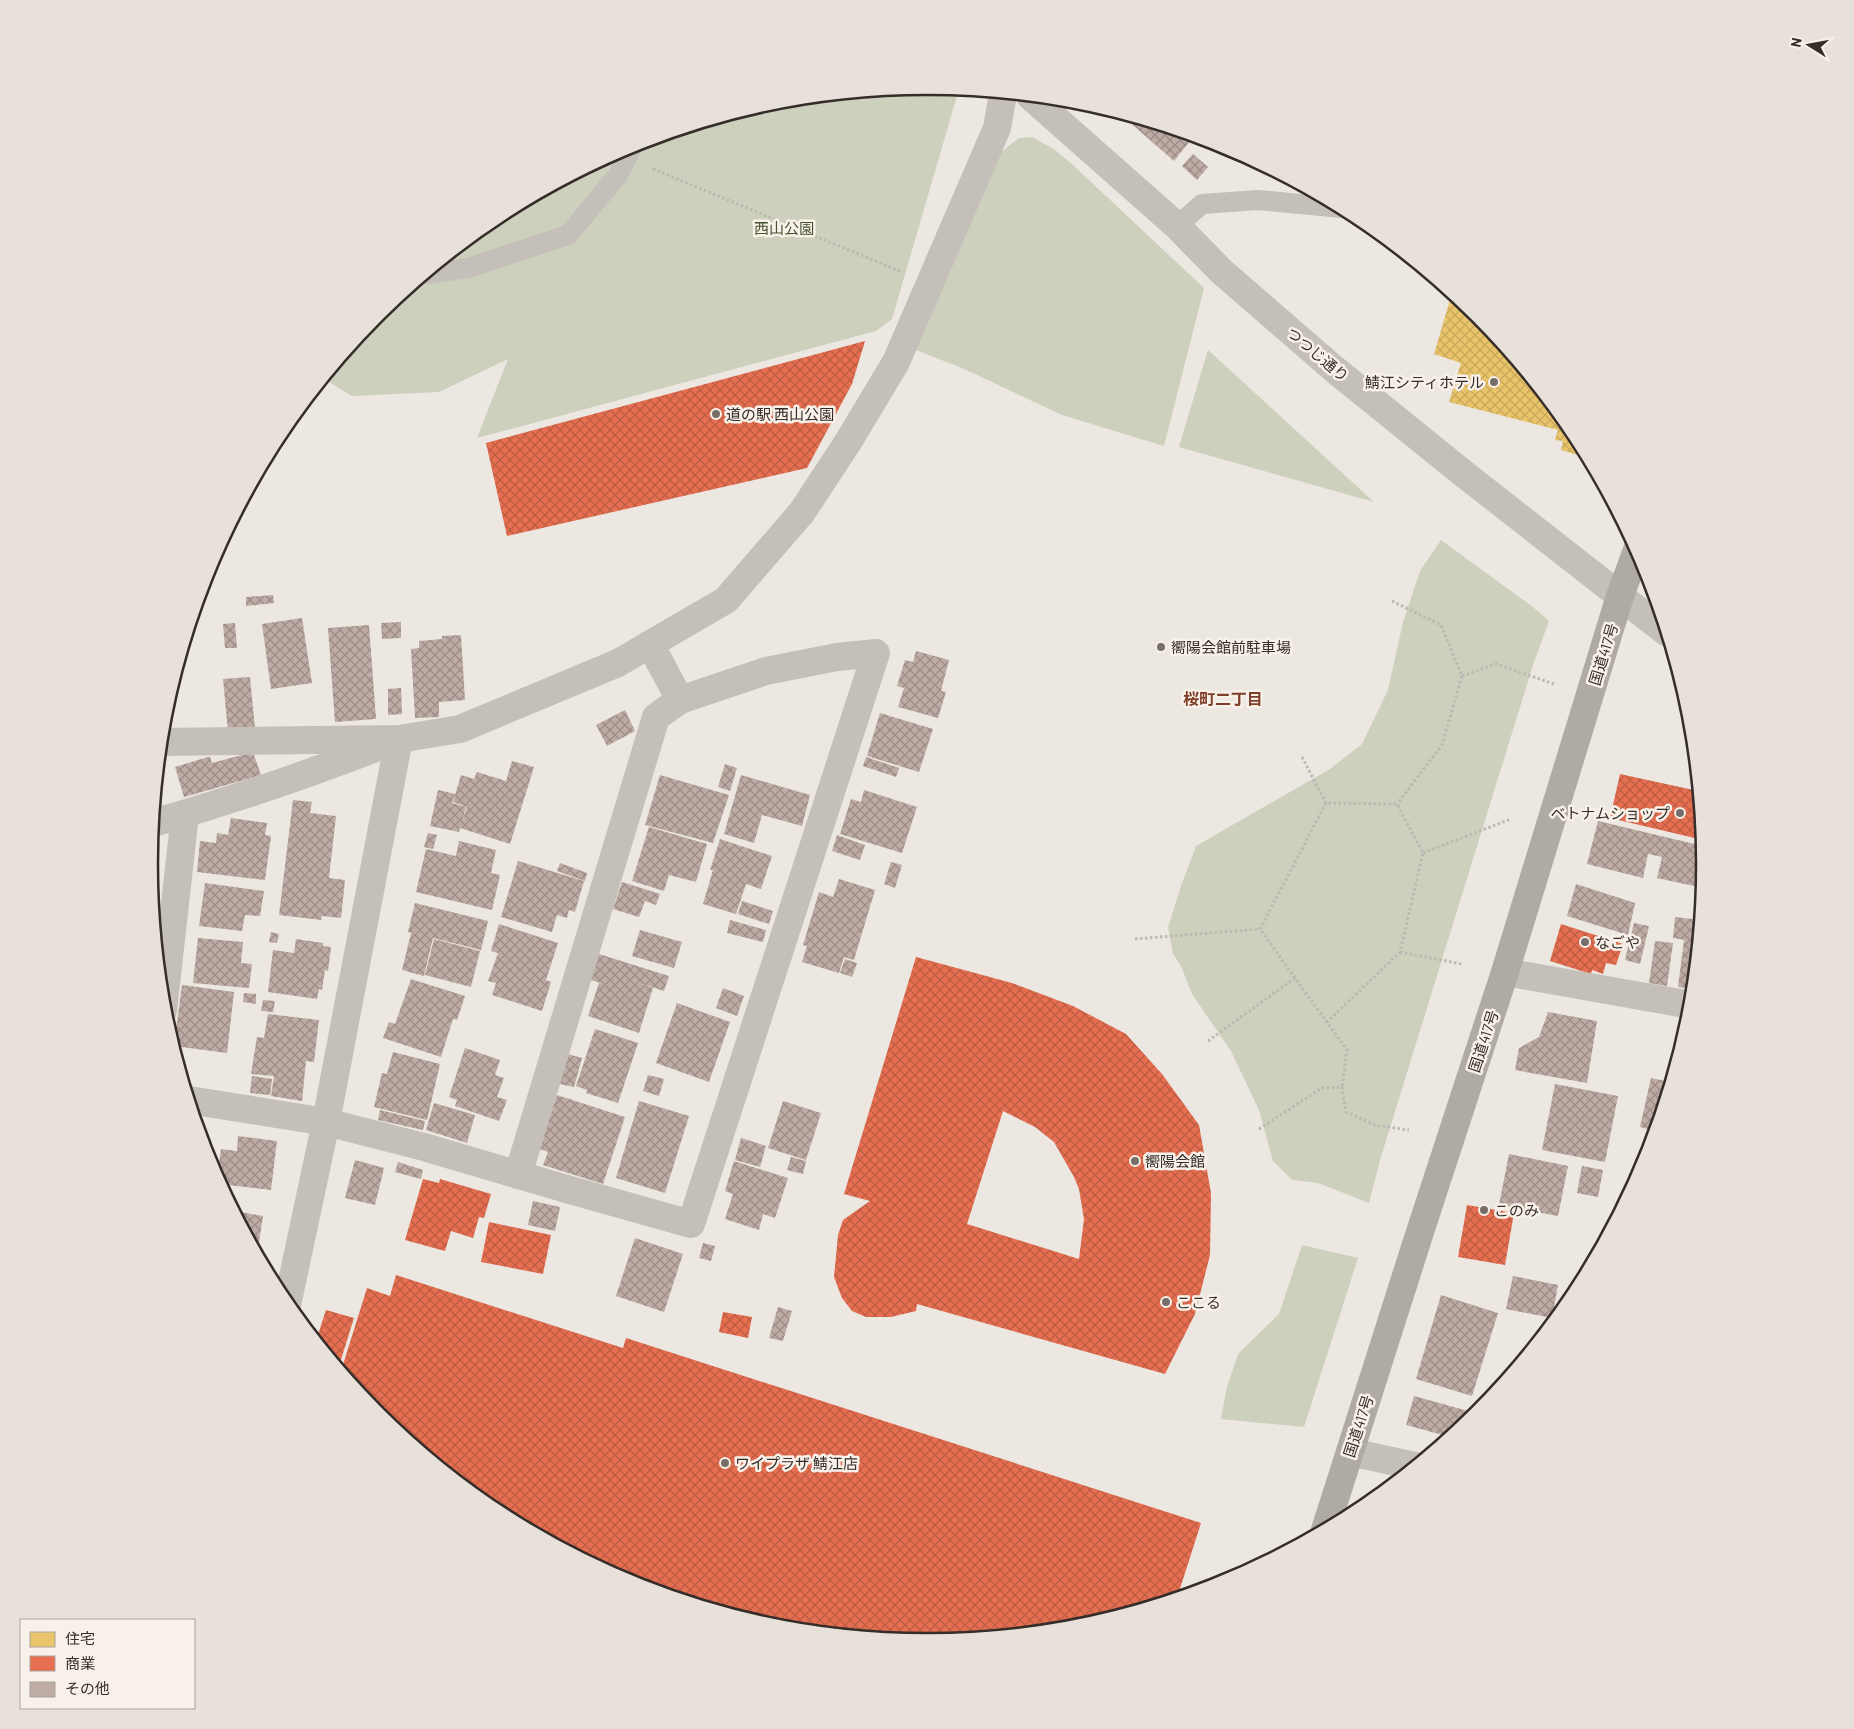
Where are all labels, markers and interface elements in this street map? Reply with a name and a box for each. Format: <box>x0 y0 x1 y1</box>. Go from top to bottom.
north arrow <box>1784 20 1834 70</box>
text: N <box>1787 36 1805 49</box>
park label: 西山公園 <box>754 219 814 237</box>
street label: つつじ通り <box>1283 323 1353 385</box>
place label: 鯖江シティホテル <box>1365 373 1484 391</box>
marker: 鯖江シティホテル <box>1488 376 1500 388</box>
place label: 道の駅 西山公園 <box>726 405 834 423</box>
marker: 道の駅 西山公園 <box>710 408 722 420</box>
street label: 国道417号 <box>1585 621 1621 687</box>
place label: 嚮陽会館前駐車場 <box>1171 638 1291 656</box>
marker: 嚮陽会館前駐車場 <box>1155 641 1167 653</box>
district label: 桜町二丁目 <box>1183 689 1263 708</box>
place label: ベトナムショップ <box>1550 804 1670 822</box>
marker: ベトナムショップ <box>1674 807 1686 819</box>
place label: なごや <box>1595 933 1640 951</box>
marker: なごや <box>1579 936 1591 948</box>
street label: 国道417号 <box>1465 1008 1501 1074</box>
place label: 嚮陽会館 <box>1145 1152 1205 1170</box>
marker: 嚮陽会館 <box>1129 1155 1141 1167</box>
place label: このみ <box>1494 1201 1539 1219</box>
marker: このみ <box>1478 1204 1490 1216</box>
place label: ここる <box>1176 1293 1221 1311</box>
marker: ここる <box>1160 1296 1172 1308</box>
street label: 国道417号 <box>1340 1393 1376 1459</box>
place label: ワイプラザ 鯖江店 <box>735 1454 858 1472</box>
marker: ワイプラザ 鯖江店 <box>719 1457 731 1469</box>
legend <box>20 1619 195 1709</box>
text: 住宅 <box>65 1629 95 1647</box>
text: 商業 <box>65 1654 95 1672</box>
text: その他 <box>65 1679 110 1697</box>

